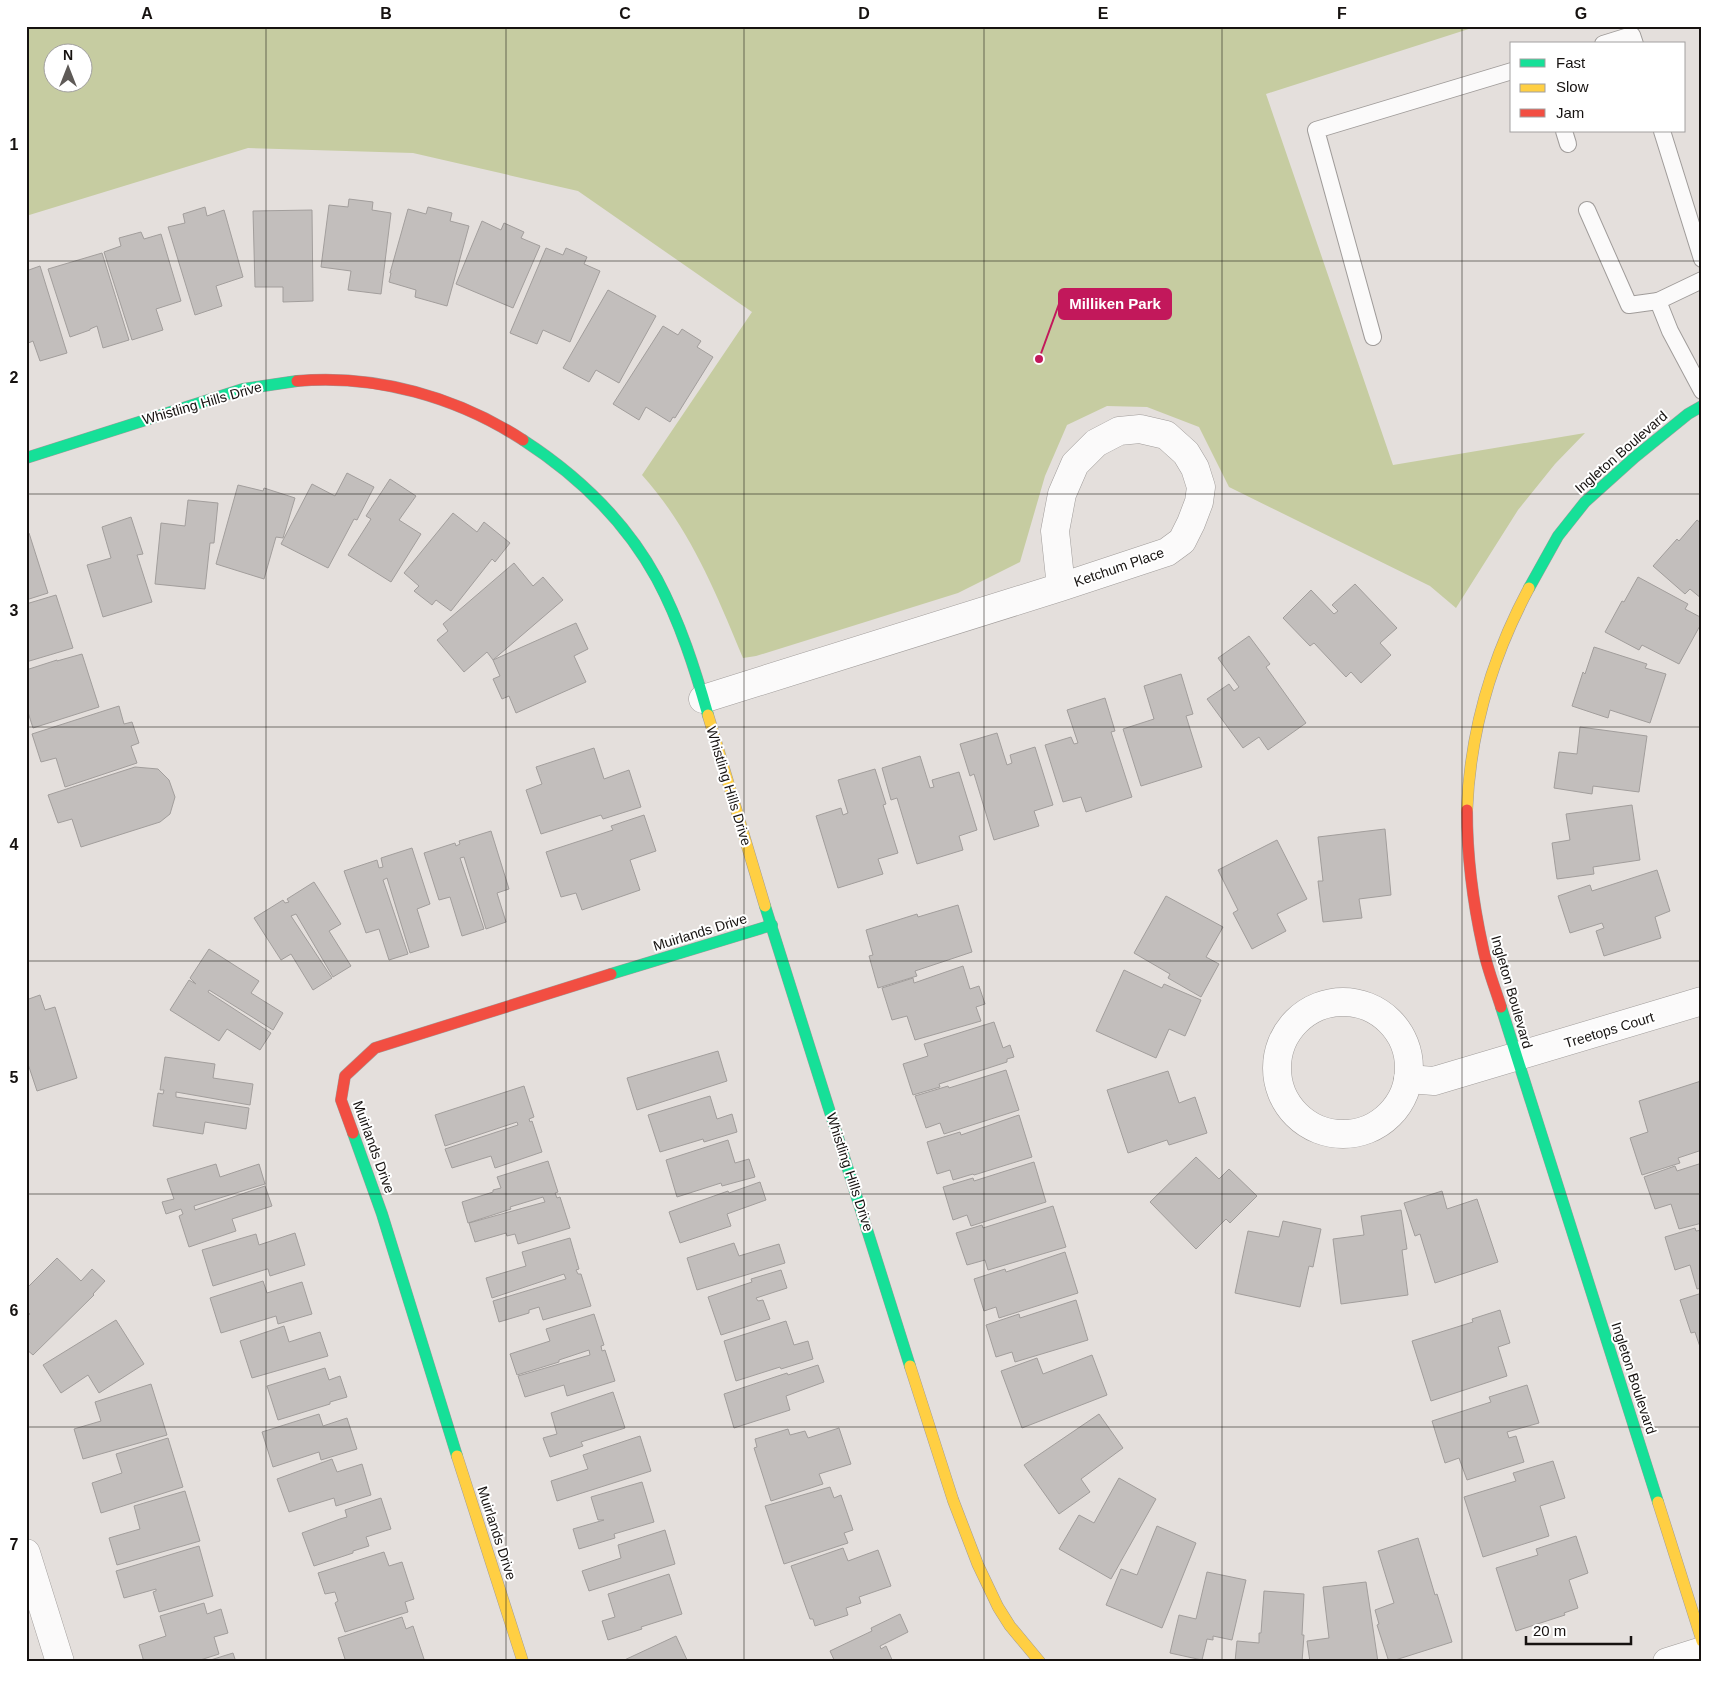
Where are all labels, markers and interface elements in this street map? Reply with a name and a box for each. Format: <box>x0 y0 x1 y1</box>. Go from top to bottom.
text: A <box>141 5 153 22</box>
text: B <box>380 5 392 22</box>
text: C <box>619 5 631 22</box>
text: D <box>858 5 870 22</box>
text: E <box>1098 5 1109 22</box>
text: F <box>1337 5 1347 22</box>
text: G <box>1575 5 1587 22</box>
north arrow <box>42 42 92 92</box>
legend <box>1510 42 1686 132</box>
text: N <box>63 47 73 63</box>
text: Fast <box>1556 54 1586 71</box>
text: Slow <box>1556 78 1589 95</box>
text: Jam <box>1556 104 1584 121</box>
text: 1 <box>10 136 19 153</box>
callout: Milliken Park <box>1059 289 1171 319</box>
text: Milliken Park <box>1069 295 1162 312</box>
text: 2 <box>10 369 19 386</box>
street label: Whistling Hills Drive <box>140 378 264 428</box>
street label: Ingleton Boulevard <box>1572 408 1670 496</box>
street label: Ketchum Place <box>1072 544 1166 590</box>
text: 3 <box>10 602 19 619</box>
street label: Whistling Hills Drive <box>703 725 755 848</box>
text: 4 <box>10 836 19 853</box>
street label: Muirlands Drive <box>651 910 749 954</box>
street label: Ingleton Boulevard <box>1488 934 1536 1050</box>
street label: Treetops Court <box>1562 1009 1656 1051</box>
text: 5 <box>10 1069 19 1086</box>
street label: Muirlands Drive <box>350 1099 398 1196</box>
street label: Whistling Hills Drive <box>823 1111 877 1233</box>
text: 6 <box>10 1302 19 1319</box>
street label: Ingleton Boulevard <box>1608 1320 1660 1436</box>
street label: Muirlands Drive <box>474 1484 520 1582</box>
text: 7 <box>10 1536 19 1553</box>
scale bar <box>1526 1613 1630 1645</box>
text: 20 m <box>1533 1622 1566 1639</box>

